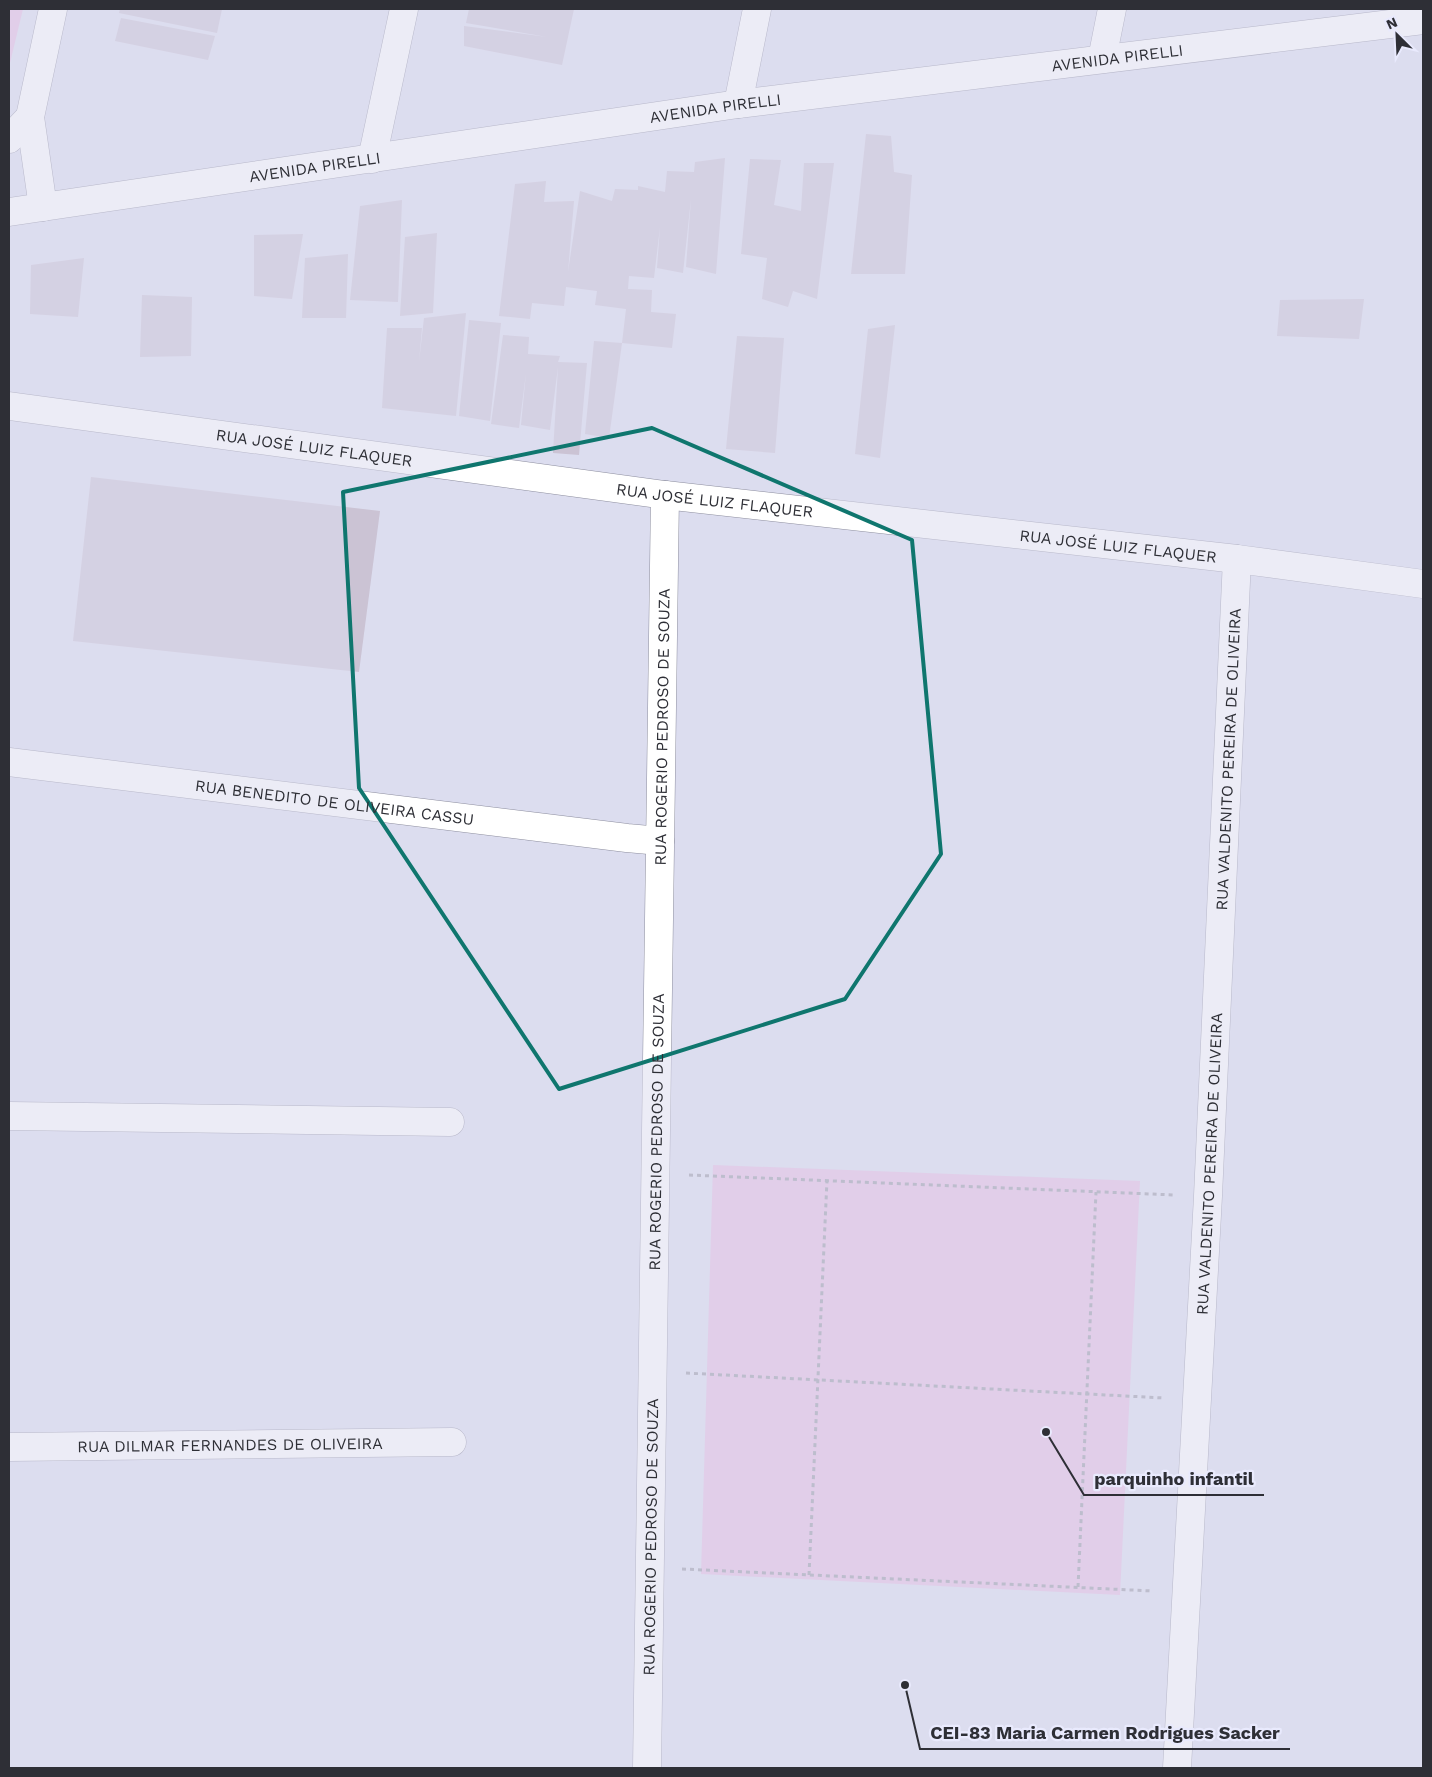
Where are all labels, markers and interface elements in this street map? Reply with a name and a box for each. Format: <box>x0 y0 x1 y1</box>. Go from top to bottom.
north arrow <box>1372 10 1422 60</box>
text: N <box>1384 14 1400 33</box>
street label: AVENIDA PIRELLI <box>1050 40 1184 75</box>
street label: AVENIDA PIRELLI <box>648 89 782 126</box>
street label: AVENIDA PIRELLI <box>248 148 382 186</box>
street label: RUA JOSÉ LUIZ FLAQUER <box>215 425 414 470</box>
street label: RUA JOSÉ LUIZ FLAQUER <box>615 479 814 521</box>
street label: RUA JOSÉ LUIZ FLAQUER <box>1019 525 1218 566</box>
street label: RUA ROGERIO PEDROSO DE SOUZA <box>650 588 673 866</box>
street label: RUA VALDENITO PEREIRA DE OLIVEIRA <box>1212 607 1244 911</box>
street label: RUA BENEDITO DE OLIVEIRA CASSU <box>194 775 475 829</box>
street label: RUA ROGERIO PEDROSO DE SOUZA <box>645 993 667 1271</box>
street label: RUA VALDENITO PEREIRA DE OLIVEIRA <box>1192 1012 1226 1316</box>
street label: RUA ROGERIO PEDROSO DE SOUZA <box>639 1398 662 1676</box>
street label: RUA DILMAR FERNANDES DE OLIVEIRA <box>77 1433 383 1456</box>
callout: parquinho infantil <box>1084 1462 1264 1495</box>
text: parquinho infantil <box>1094 1468 1254 1489</box>
callout: CEI-83 Maria Carmen Rodrigues Sacker <box>920 1716 1290 1749</box>
text: CEI-83 Maria Carmen Rodrigues Sacker <box>930 1722 1280 1743</box>

